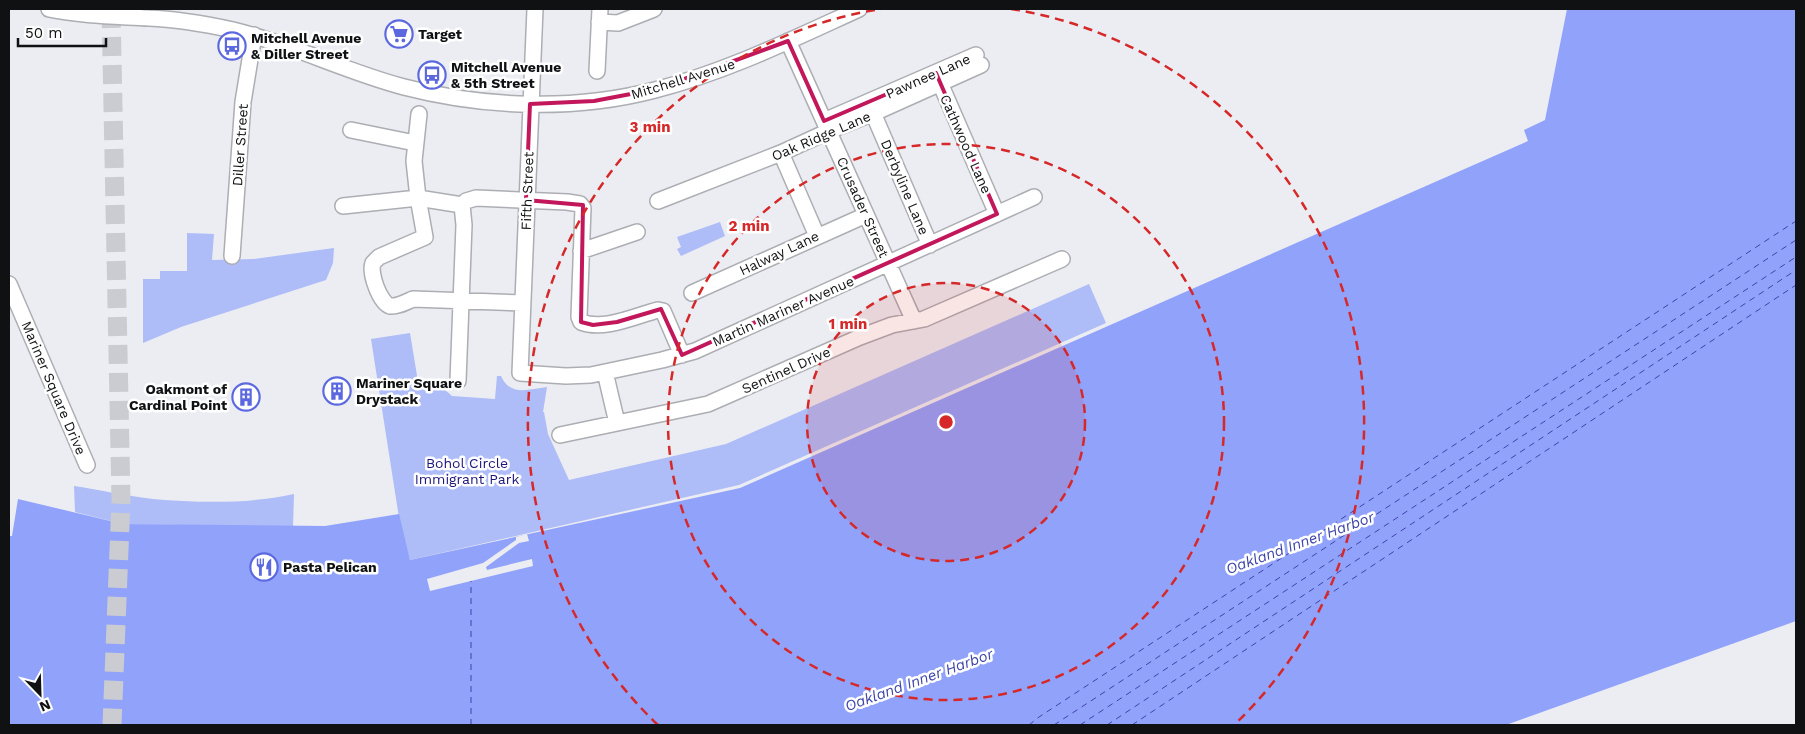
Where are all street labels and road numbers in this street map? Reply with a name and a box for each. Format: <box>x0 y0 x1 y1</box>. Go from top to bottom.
street label: Pawnee Lane <box>883 50 973 102</box>
street label: Mitchell Avenue <box>629 56 737 102</box>
street label: Cathwood Lane <box>937 92 995 196</box>
street label: Diller Street <box>229 103 251 187</box>
street label: Oak Ridge Lane <box>769 108 873 164</box>
street label: Derbyline Lane <box>878 137 932 237</box>
street label: Fifth Street <box>518 151 536 231</box>
street label: Crusader Street <box>834 154 892 260</box>
street label: Halway Lane <box>737 228 821 278</box>
street label: Martin Mariner Avenue <box>710 273 856 349</box>
street label: Mariner Square Drive <box>19 319 89 457</box>
street label: Sentinel Drive <box>739 343 833 397</box>

